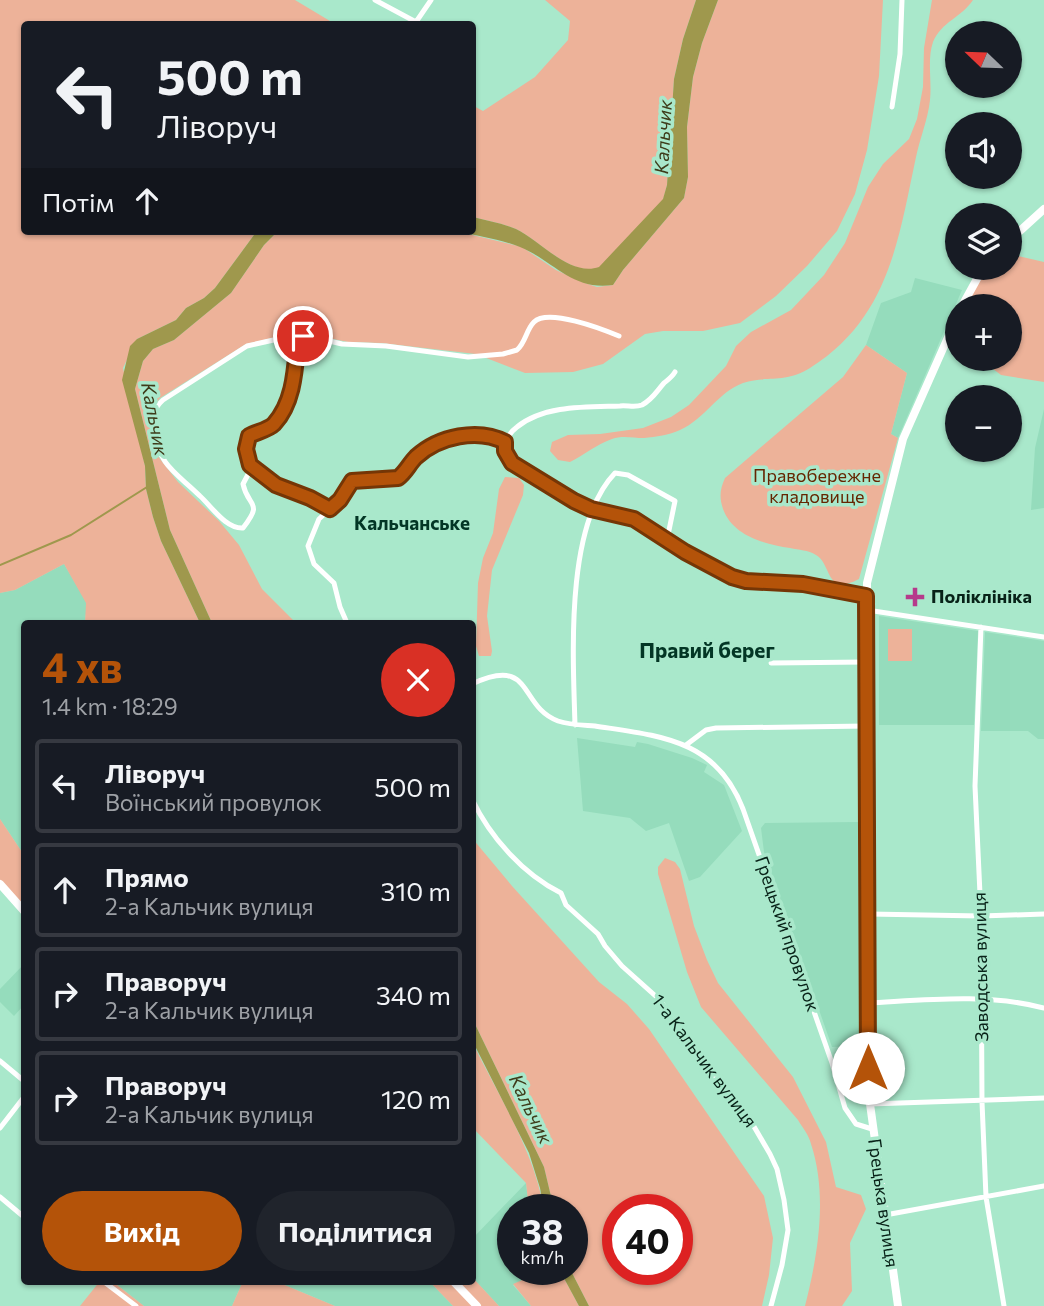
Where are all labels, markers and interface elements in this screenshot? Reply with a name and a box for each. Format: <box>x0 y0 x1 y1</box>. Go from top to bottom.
north arrow <box>945 21 1022 98</box>
map controls <box>945 21 1022 462</box>
text: 500 m <box>157 45 303 105</box>
icon: left <box>42 49 133 140</box>
water label: Кальчик <box>649 98 676 175</box>
text: Ліворуч <box>157 105 277 145</box>
button: sound <box>945 112 1022 189</box>
icon: ahead <box>128 182 166 220</box>
text: Потім <box>42 186 114 217</box>
button: layers <box>945 203 1022 280</box>
button: + <box>945 294 1022 371</box>
pin <box>273 306 333 366</box>
icon: arrive <box>284 317 322 355</box>
water label: Кальчик <box>137 380 174 458</box>
button: − <box>945 385 1022 462</box>
park label: Правобережне кладовище <box>753 464 881 507</box>
district label: Кальчанське <box>354 511 470 534</box>
place label: Поліклініка <box>931 585 1032 607</box>
marker: Поліклініка <box>905 587 925 607</box>
district label: Правий берег <box>639 637 775 662</box>
text: 4 хв <box>42 640 123 692</box>
button: close <box>381 643 455 717</box>
text: 1.4 km · 18:29 <box>42 692 178 720</box>
text: Ліворуч <box>105 757 205 788</box>
icon: left <box>46 767 84 805</box>
text: 500 m <box>374 771 451 802</box>
text: Воїнський провулок <box>105 788 322 816</box>
street label: Грецький провулок <box>751 853 825 1014</box>
text: Прямо <box>105 861 189 892</box>
icon: ahead <box>46 871 84 909</box>
text: 310 m <box>380 875 451 906</box>
text: 2-а Кальчик вулиця <box>105 892 314 920</box>
street label: Заводська вулиця <box>968 892 992 1042</box>
text: Праворуч <box>105 965 227 996</box>
icon: right <box>46 975 84 1013</box>
text: 340 m <box>376 979 451 1010</box>
street label: 1-а Кальчик вулиця <box>648 990 762 1131</box>
text: 2-а Кальчик вулиця <box>105 996 314 1024</box>
position arrow <box>831 1031 905 1105</box>
text: Праворуч <box>105 1069 227 1100</box>
water label: Кальчик <box>505 1070 558 1148</box>
icon: right <box>46 1079 84 1117</box>
text: 120 m <box>381 1083 451 1114</box>
text: 2-а Кальчик вулиця <box>105 1100 314 1128</box>
street label: Грецька вулиця <box>864 1137 904 1269</box>
button: Вихід <box>42 1191 242 1271</box>
button: Поділитися <box>256 1191 455 1271</box>
speed limit sign: 40 <box>602 1194 693 1285</box>
text: 38 <box>521 1209 564 1252</box>
text: km/h <box>521 1246 564 1268</box>

